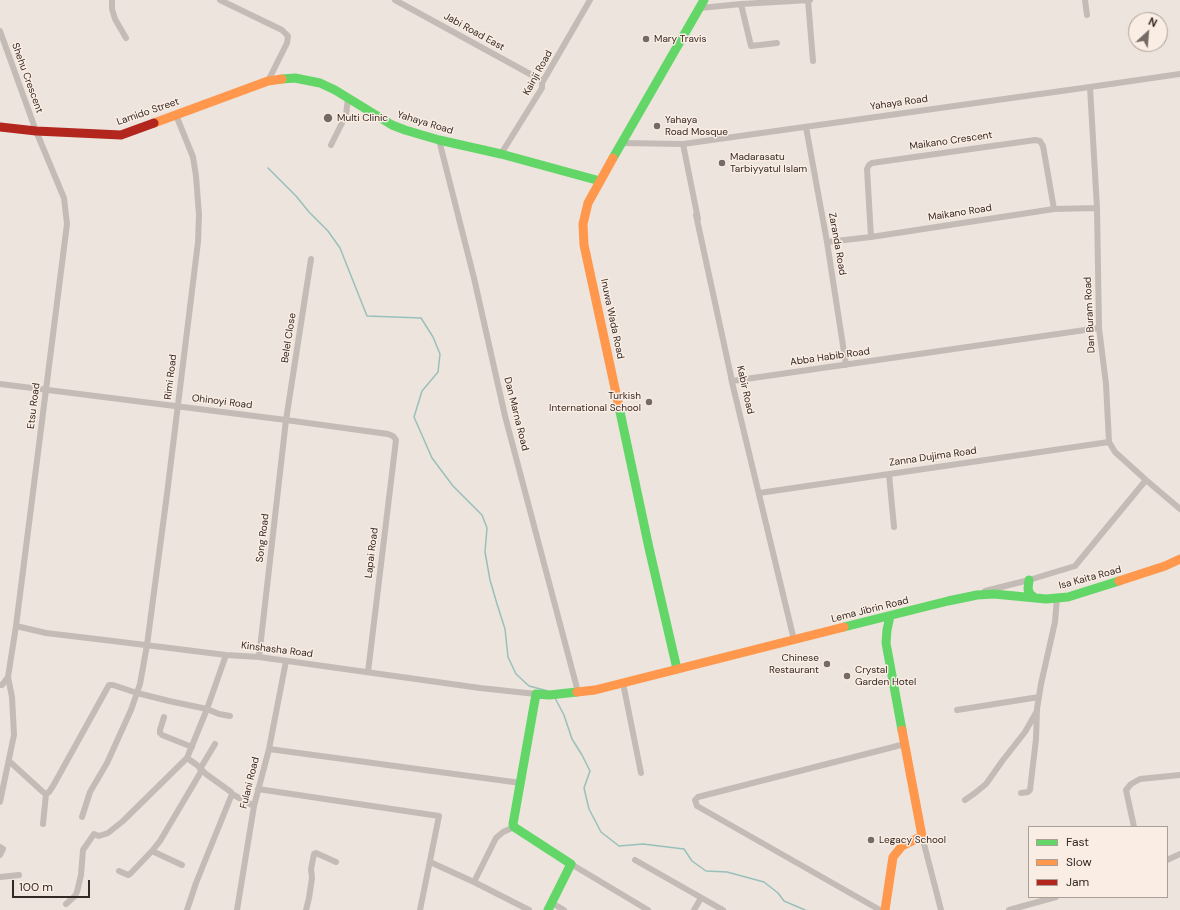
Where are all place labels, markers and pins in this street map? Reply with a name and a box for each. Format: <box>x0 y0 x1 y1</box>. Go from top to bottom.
place label: Mary Travis <box>654 33 706 45</box>
marker: Mary Travis <box>641 34 651 44</box>
marker: Multi Clinic <box>322 112 334 124</box>
place label: Multi Clinic <box>337 112 388 124</box>
place label: Yahaya Road Mosque <box>665 114 728 138</box>
marker: Yahaya Road Mosque <box>652 121 662 131</box>
place label: Madarasatu Tarbiyyatul Islam <box>730 151 807 174</box>
marker: Madarasatu Tarbiyyatul Islam <box>717 158 727 168</box>
place label: Turkish International School <box>549 390 641 414</box>
marker: Turkish International School <box>644 397 654 407</box>
place label: Chinese Restaurant <box>769 652 819 676</box>
marker: Chinese Restaurant <box>822 659 832 669</box>
place label: Crystal Garden Hotel <box>855 664 916 688</box>
marker: Crystal Garden Hotel <box>842 671 852 681</box>
place label: Legacy School <box>879 834 946 846</box>
marker: Legacy School <box>866 835 876 845</box>

